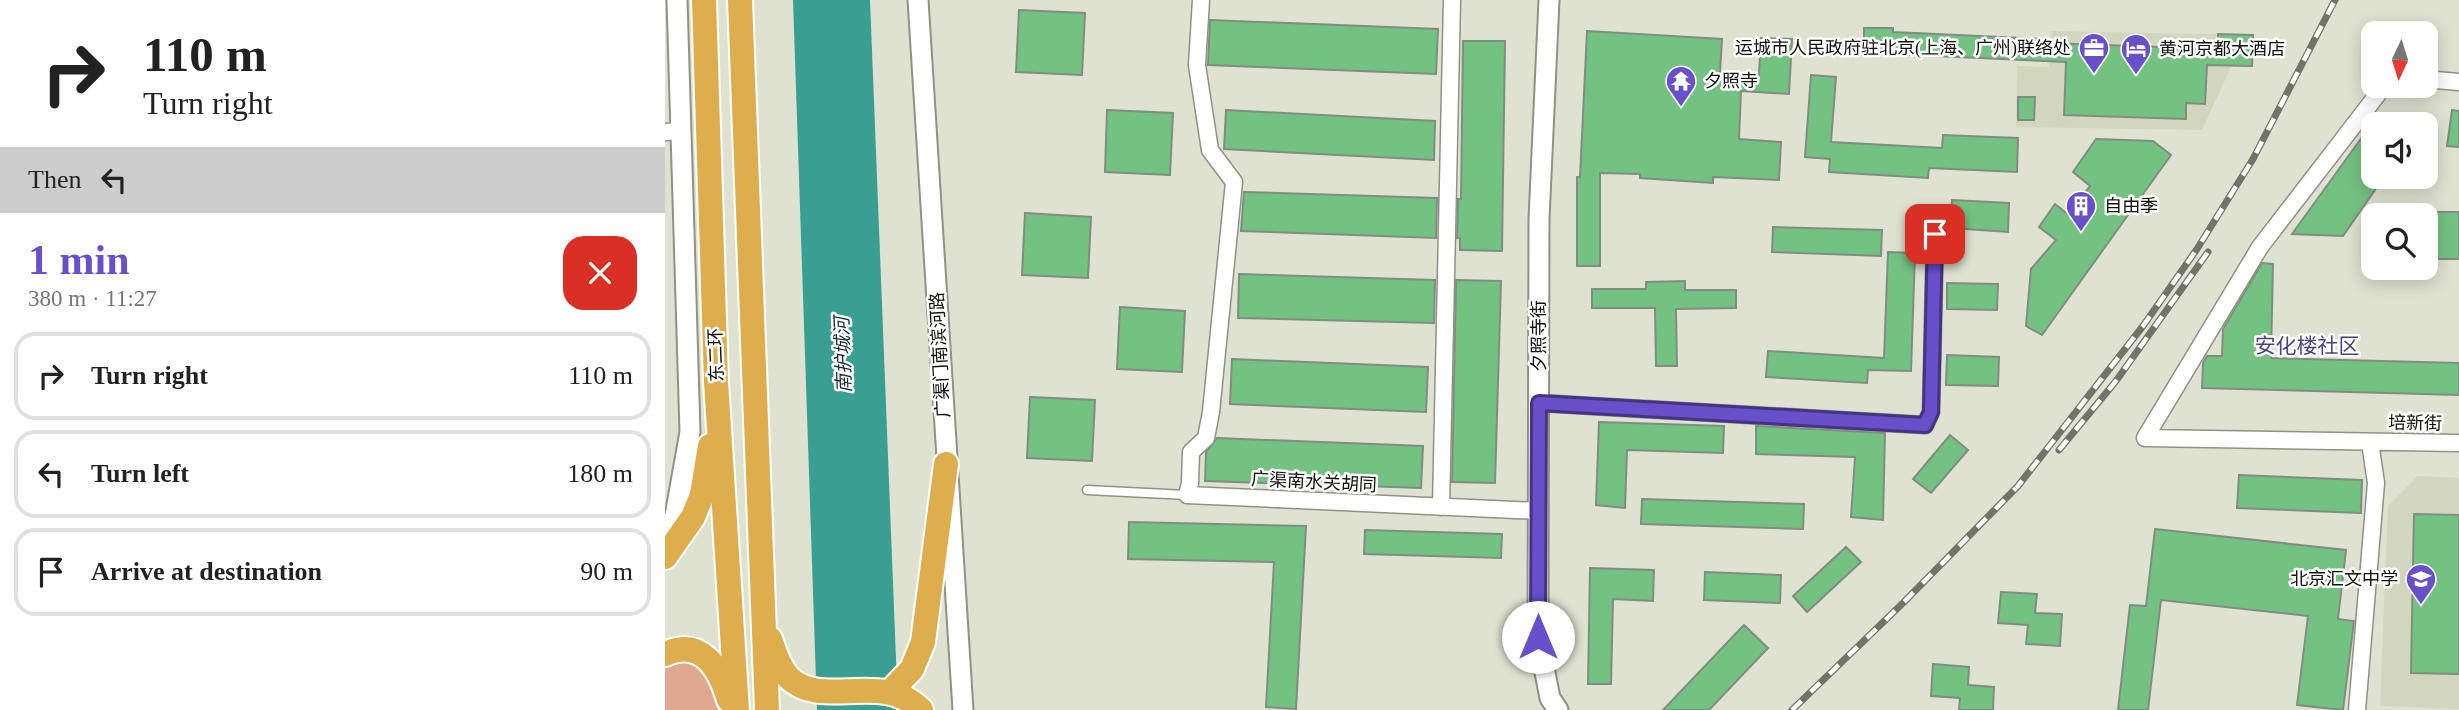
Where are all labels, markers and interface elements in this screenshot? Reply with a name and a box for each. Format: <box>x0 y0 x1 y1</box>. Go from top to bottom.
north arrow <box>2361 21 2438 98</box>
map controls <box>2361 21 2438 280</box>
text: 110 m <box>143 27 267 82</box>
icon: right <box>28 28 119 119</box>
office icon: 运城市人民政府驻北京(上海、广州)联络处 <box>2077 31 2111 75</box>
hotel icon: 黄河京都大酒店 <box>2119 32 2153 76</box>
place label: 运城市人民政府驻北京(上海、广州)联络处 <box>1735 38 2071 59</box>
place label: 黄河京都大酒店 <box>2159 39 2285 59</box>
temple icon: 夕照寺 <box>1664 64 1698 108</box>
place label: 夕照寺 <box>1704 71 1758 91</box>
text: Turn right <box>143 85 273 121</box>
button: sound <box>2361 112 2438 189</box>
icon: left <box>95 161 133 199</box>
text: Then <box>28 165 81 194</box>
building icon: 自由季 <box>2064 189 2098 233</box>
place label: 自由季 <box>2104 196 2158 216</box>
button: search <box>2361 203 2438 280</box>
pin <box>1905 204 1965 264</box>
icon: arrive <box>1916 215 1954 253</box>
button: close <box>563 236 637 310</box>
text: 1 min <box>28 237 130 283</box>
text: 380 m · 11:27 <box>28 286 157 311</box>
street label: 广渠门南滨河路 <box>927 292 953 418</box>
street label: 夕照寺街 <box>1529 300 1549 372</box>
water label: 南护城河 <box>831 313 855 393</box>
street label: 东二环 <box>705 328 727 382</box>
district label: 安化楼社区 <box>2255 334 2360 358</box>
icon: right <box>32 357 70 395</box>
text: Turn right <box>91 361 208 390</box>
text: 110 m <box>568 361 633 390</box>
street label: 培新街 <box>2388 413 2442 433</box>
icon: left <box>32 455 70 493</box>
text: Turn left <box>91 459 189 488</box>
text: 180 m <box>567 459 633 488</box>
street label: 广渠南水关胡同 <box>1251 469 1377 495</box>
icon: arrive <box>32 553 70 591</box>
text: Arrive at destination <box>91 557 322 586</box>
text: 90 m <box>580 557 633 586</box>
school or university icon: 北京汇文中学 <box>2404 562 2438 606</box>
place label: 北京汇文中学 <box>2290 569 2398 589</box>
position arrow <box>1501 600 1575 674</box>

